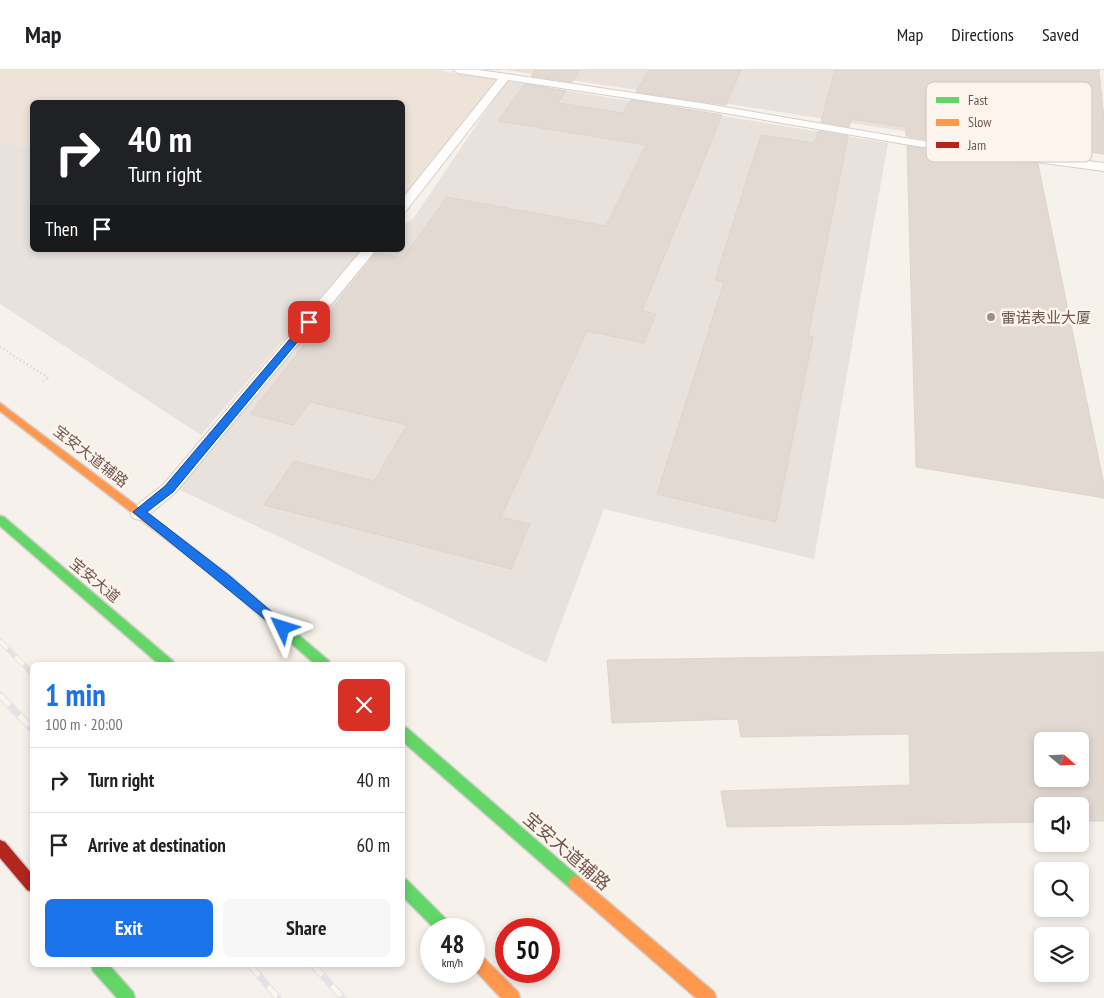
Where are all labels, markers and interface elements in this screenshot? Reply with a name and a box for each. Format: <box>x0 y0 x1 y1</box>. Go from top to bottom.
text: Map <box>25 19 62 50</box>
text: Map <box>897 23 923 46</box>
text: Directions <box>951 23 1014 46</box>
text: Saved <box>1042 23 1079 46</box>
legend <box>926 82 1092 162</box>
text: Fast <box>968 91 988 109</box>
text: Slow <box>968 113 992 131</box>
text: 40 m <box>128 116 192 162</box>
icon: right <box>45 120 110 185</box>
text: Jam <box>967 136 986 154</box>
text: Turn right <box>128 160 202 188</box>
icon: arrive <box>88 215 116 243</box>
text: Then <box>45 217 78 241</box>
pin <box>288 301 330 343</box>
icon: arrive <box>295 308 323 336</box>
place label: 雷诺表业大厦 <box>1001 308 1091 327</box>
marker: 雷诺表业大厦 <box>985 311 997 323</box>
street label: 宝安大道辅路 <box>50 421 132 491</box>
street label: 宝安大道 <box>66 553 124 607</box>
position arrow <box>256 601 308 653</box>
text: 1 min <box>45 675 106 714</box>
button: close <box>338 679 390 731</box>
text: 100 m · 20:00 <box>45 714 123 734</box>
north arrow <box>1034 732 1089 788</box>
map controls <box>1034 732 1089 982</box>
icon: right <box>45 766 73 794</box>
text: Turn right <box>88 768 154 792</box>
text: 40 m <box>357 768 390 792</box>
button: sound <box>1034 797 1089 852</box>
street label: 宝安大道辅路 <box>519 807 615 895</box>
icon: arrive <box>45 831 73 859</box>
text: Arrive at destination <box>88 833 226 857</box>
text: 60 m <box>357 833 390 857</box>
button: search <box>1034 862 1089 917</box>
button: Exit <box>45 899 213 957</box>
button: Share <box>223 899 390 957</box>
speed limit sign: 50 <box>495 918 560 983</box>
button: layers <box>1034 927 1089 982</box>
text: 48 <box>441 928 464 960</box>
text: km/h <box>442 955 463 970</box>

